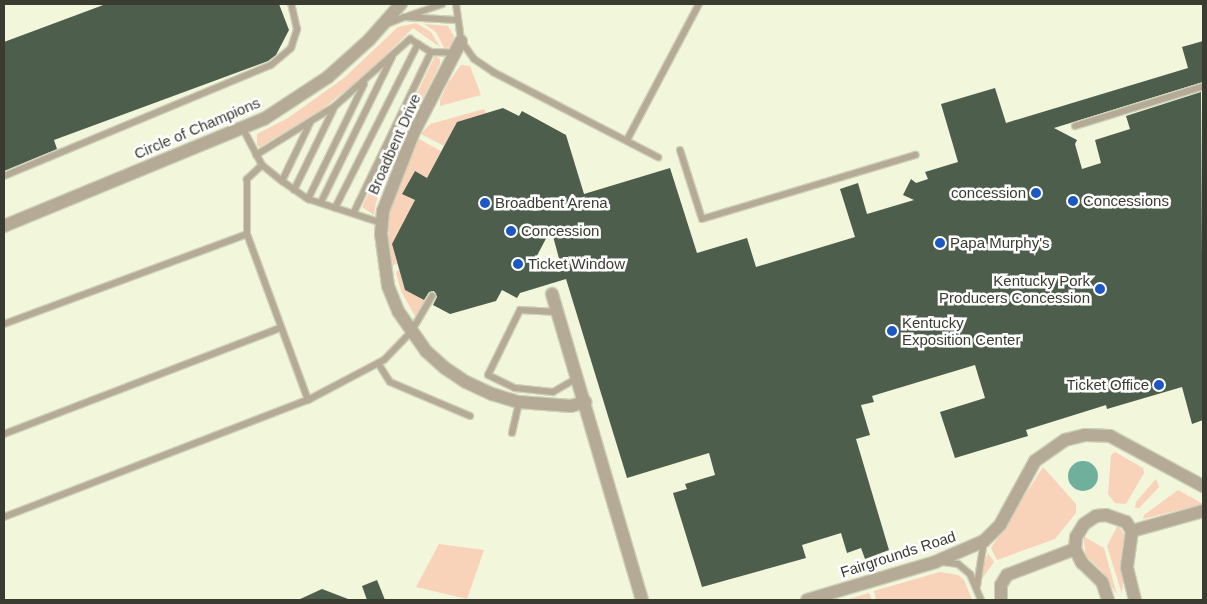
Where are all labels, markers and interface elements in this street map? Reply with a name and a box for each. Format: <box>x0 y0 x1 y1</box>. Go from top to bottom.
street label: Broadbent Drive <box>364 91 424 197</box>
street label: Circle of Champions <box>131 93 263 163</box>
place label: concession <box>951 184 1026 202</box>
marker: concession <box>1030 187 1042 199</box>
place label: Concessions <box>1083 192 1169 210</box>
place label: Broadbent Arena <box>495 194 608 212</box>
marker: Concessions <box>1067 195 1079 207</box>
marker: Broadbent Arena <box>479 197 491 209</box>
place label: Concession <box>521 222 599 240</box>
marker: Concession <box>505 225 517 237</box>
place label: Papa Murphy's <box>950 234 1050 252</box>
marker: Papa Murphy's <box>934 237 946 249</box>
place label: Ticket Window <box>528 255 625 273</box>
marker: Ticket Window <box>512 258 524 270</box>
place label: Kentucky Pork Producers Concession <box>939 271 1090 306</box>
marker: Kentucky Pork Producers Concession <box>1094 283 1106 295</box>
place label: Kentucky Exposition Center <box>902 313 1020 348</box>
marker: Kentucky Exposition Center <box>886 325 898 337</box>
place label: Ticket Office <box>1066 376 1149 394</box>
marker: Ticket Office <box>1153 379 1165 391</box>
street label: Fairgrounds Road <box>838 527 958 581</box>

